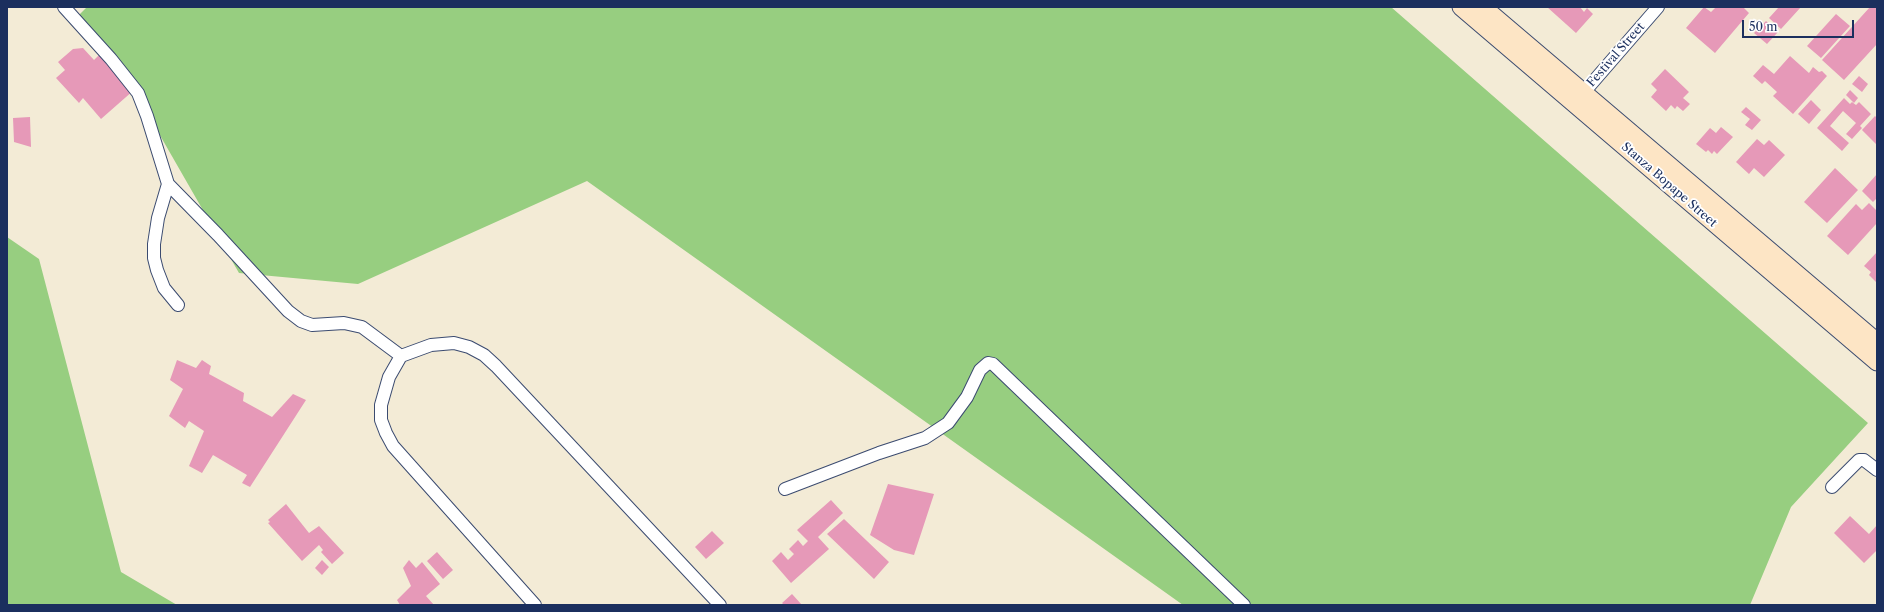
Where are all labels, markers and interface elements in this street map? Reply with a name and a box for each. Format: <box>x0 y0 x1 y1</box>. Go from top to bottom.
scale bar <box>1744 12 1856 38</box>
text: 50 m <box>1749 19 1778 34</box>
street label: Festival Street <box>1584 20 1648 90</box>
street label: Stanza Bopape Street <box>1618 140 1720 230</box>

